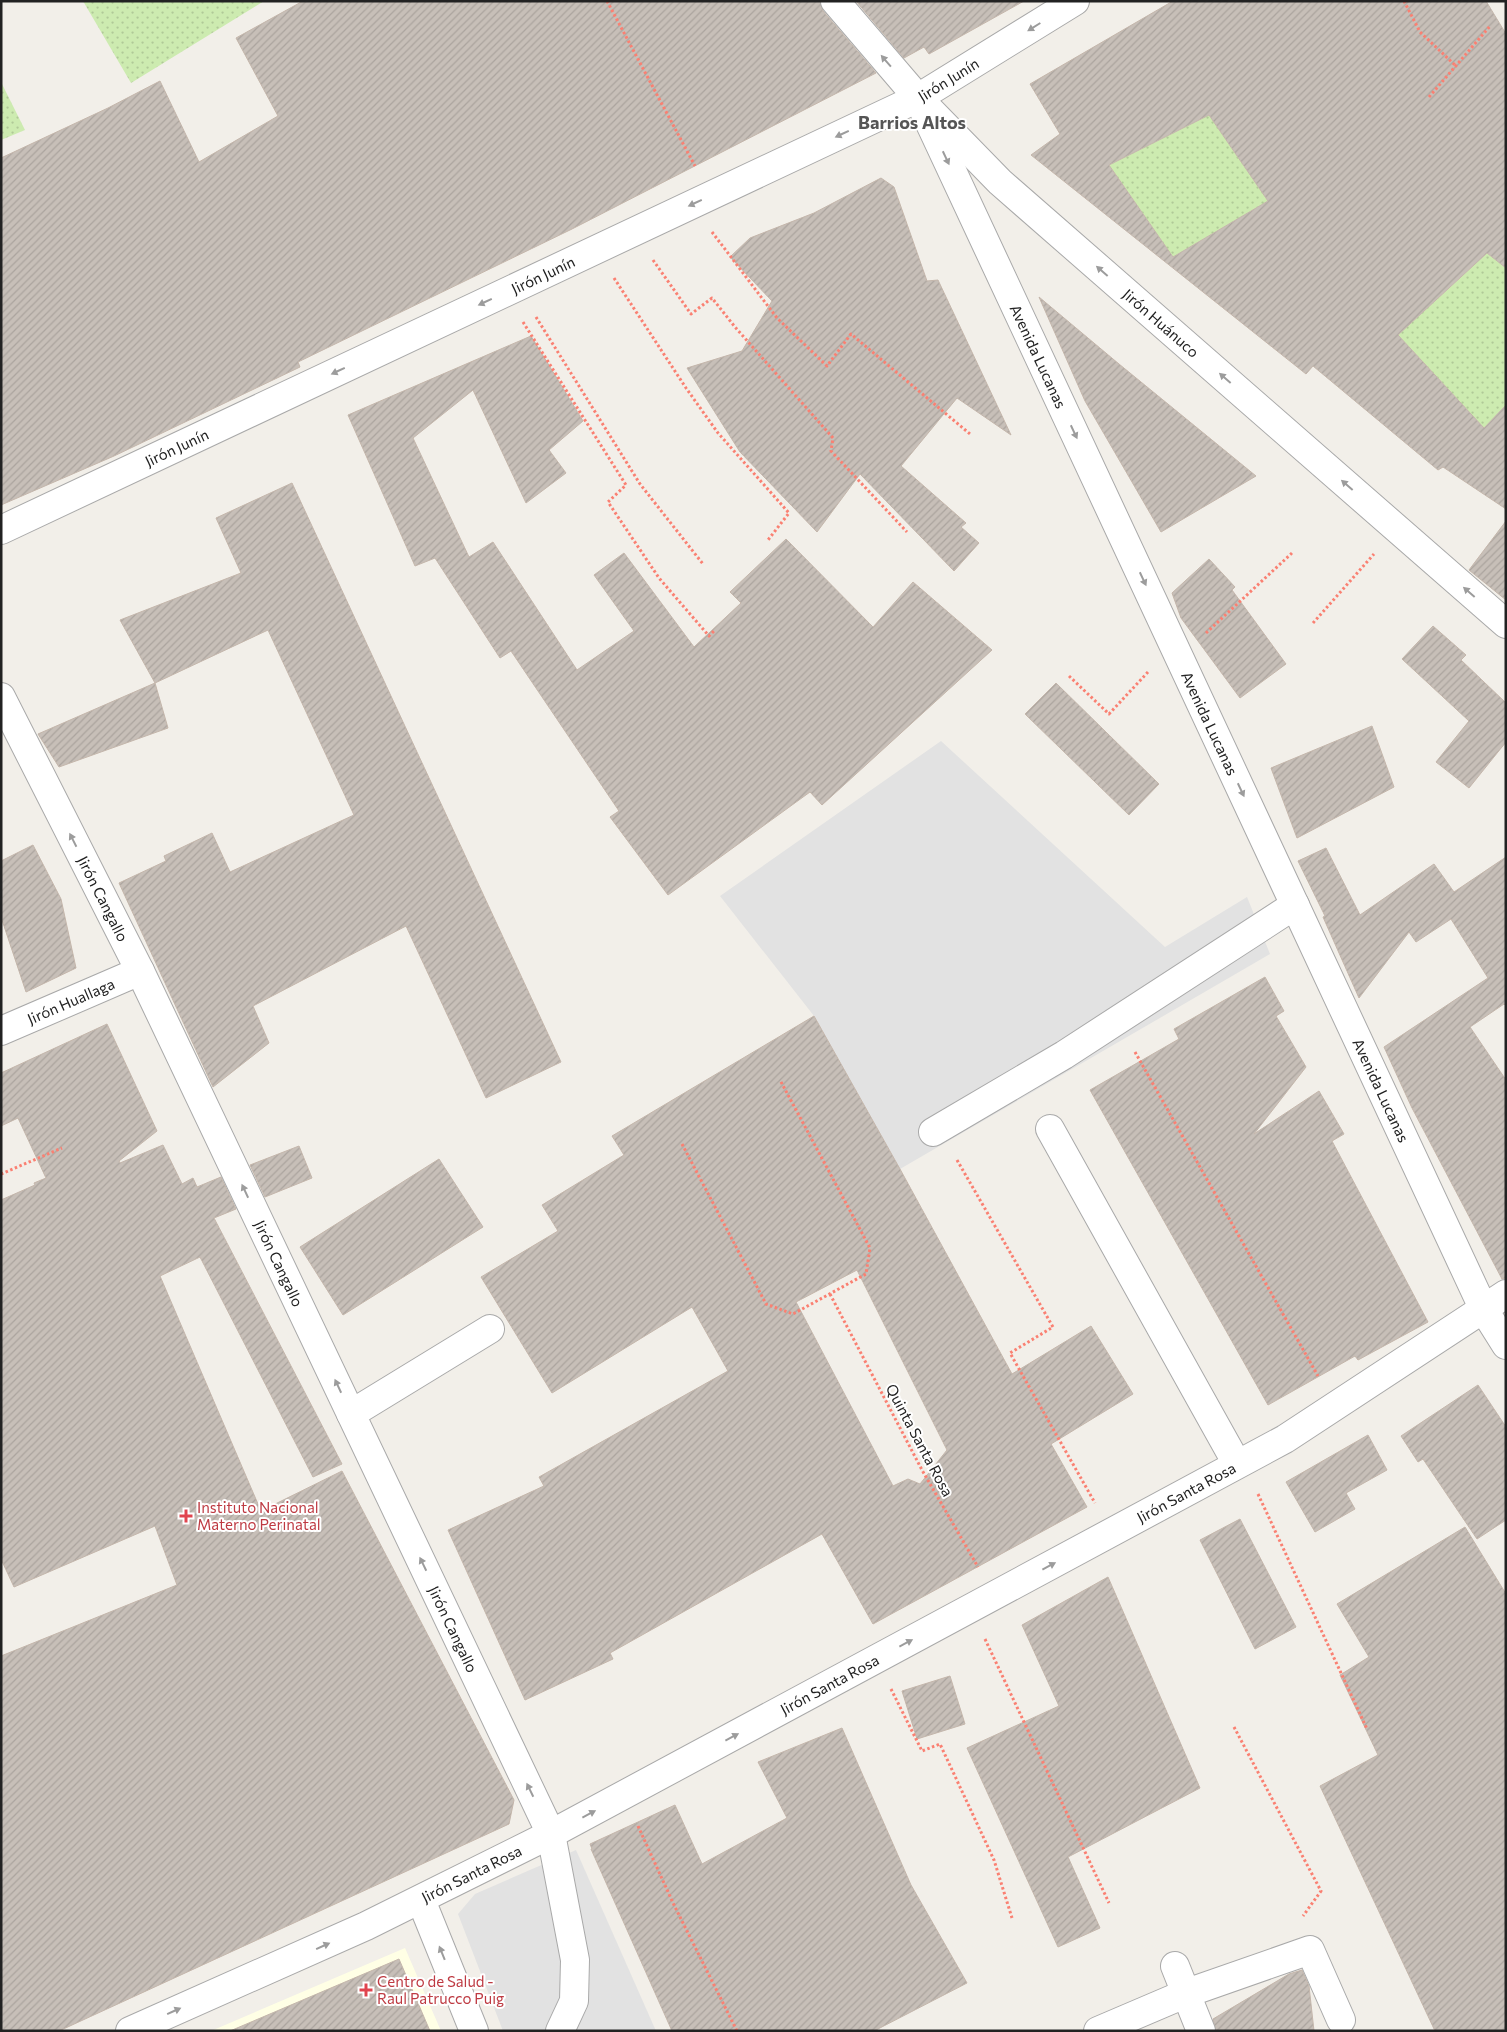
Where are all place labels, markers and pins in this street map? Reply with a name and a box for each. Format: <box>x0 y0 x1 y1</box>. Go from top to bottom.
place label: Instituto Nacional Materno Perinatal <box>197 1498 321 1533</box>
marker: Instituto Nacional Materno Perinatal <box>179 1509 193 1523</box>
place label: Centro de Salud - Raul Patrucco Puig <box>377 1972 504 2007</box>
marker: Centro de Salud - Raul Patrucco Puig <box>359 1983 373 1997</box>

